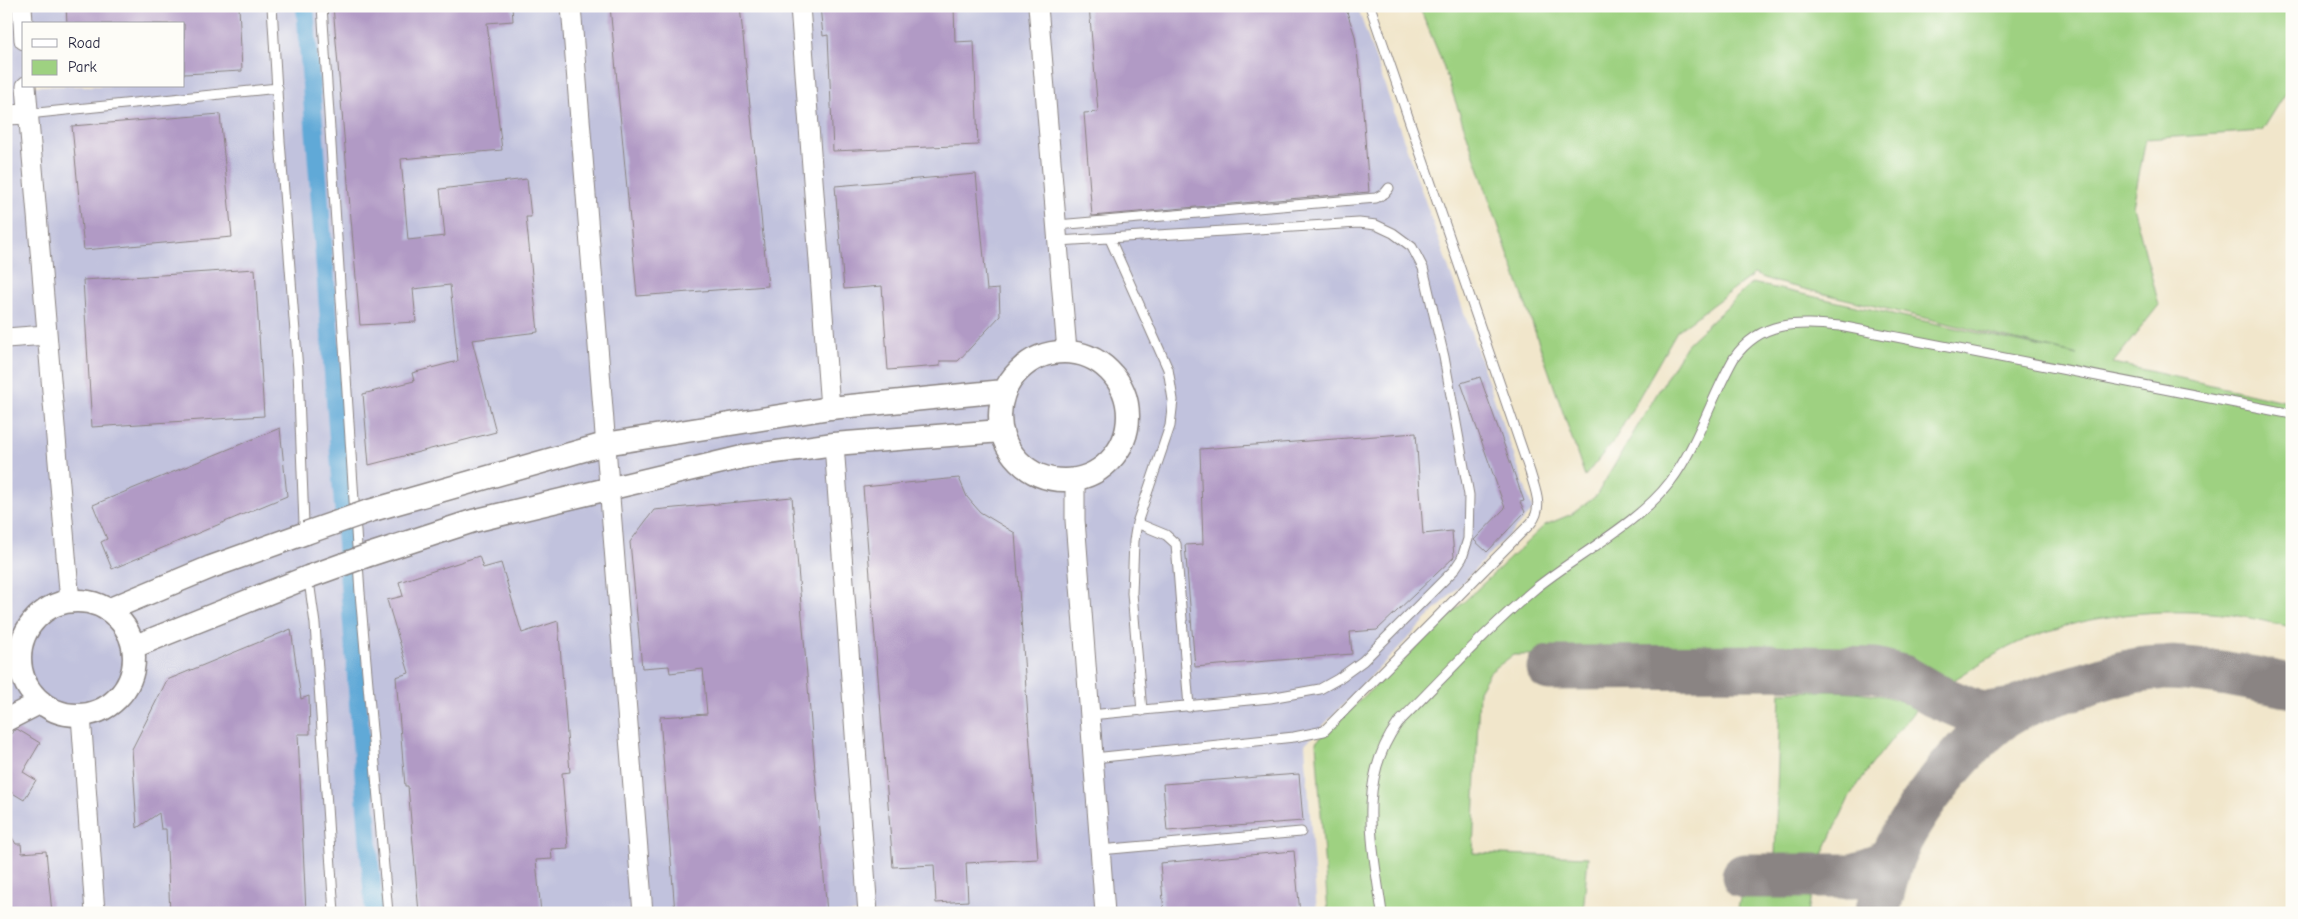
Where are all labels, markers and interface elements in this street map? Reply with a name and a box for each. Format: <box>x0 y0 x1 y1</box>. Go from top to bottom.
legend <box>22 22 185 88</box>
text: Road <box>68 34 100 52</box>
text: Park <box>68 58 97 76</box>

